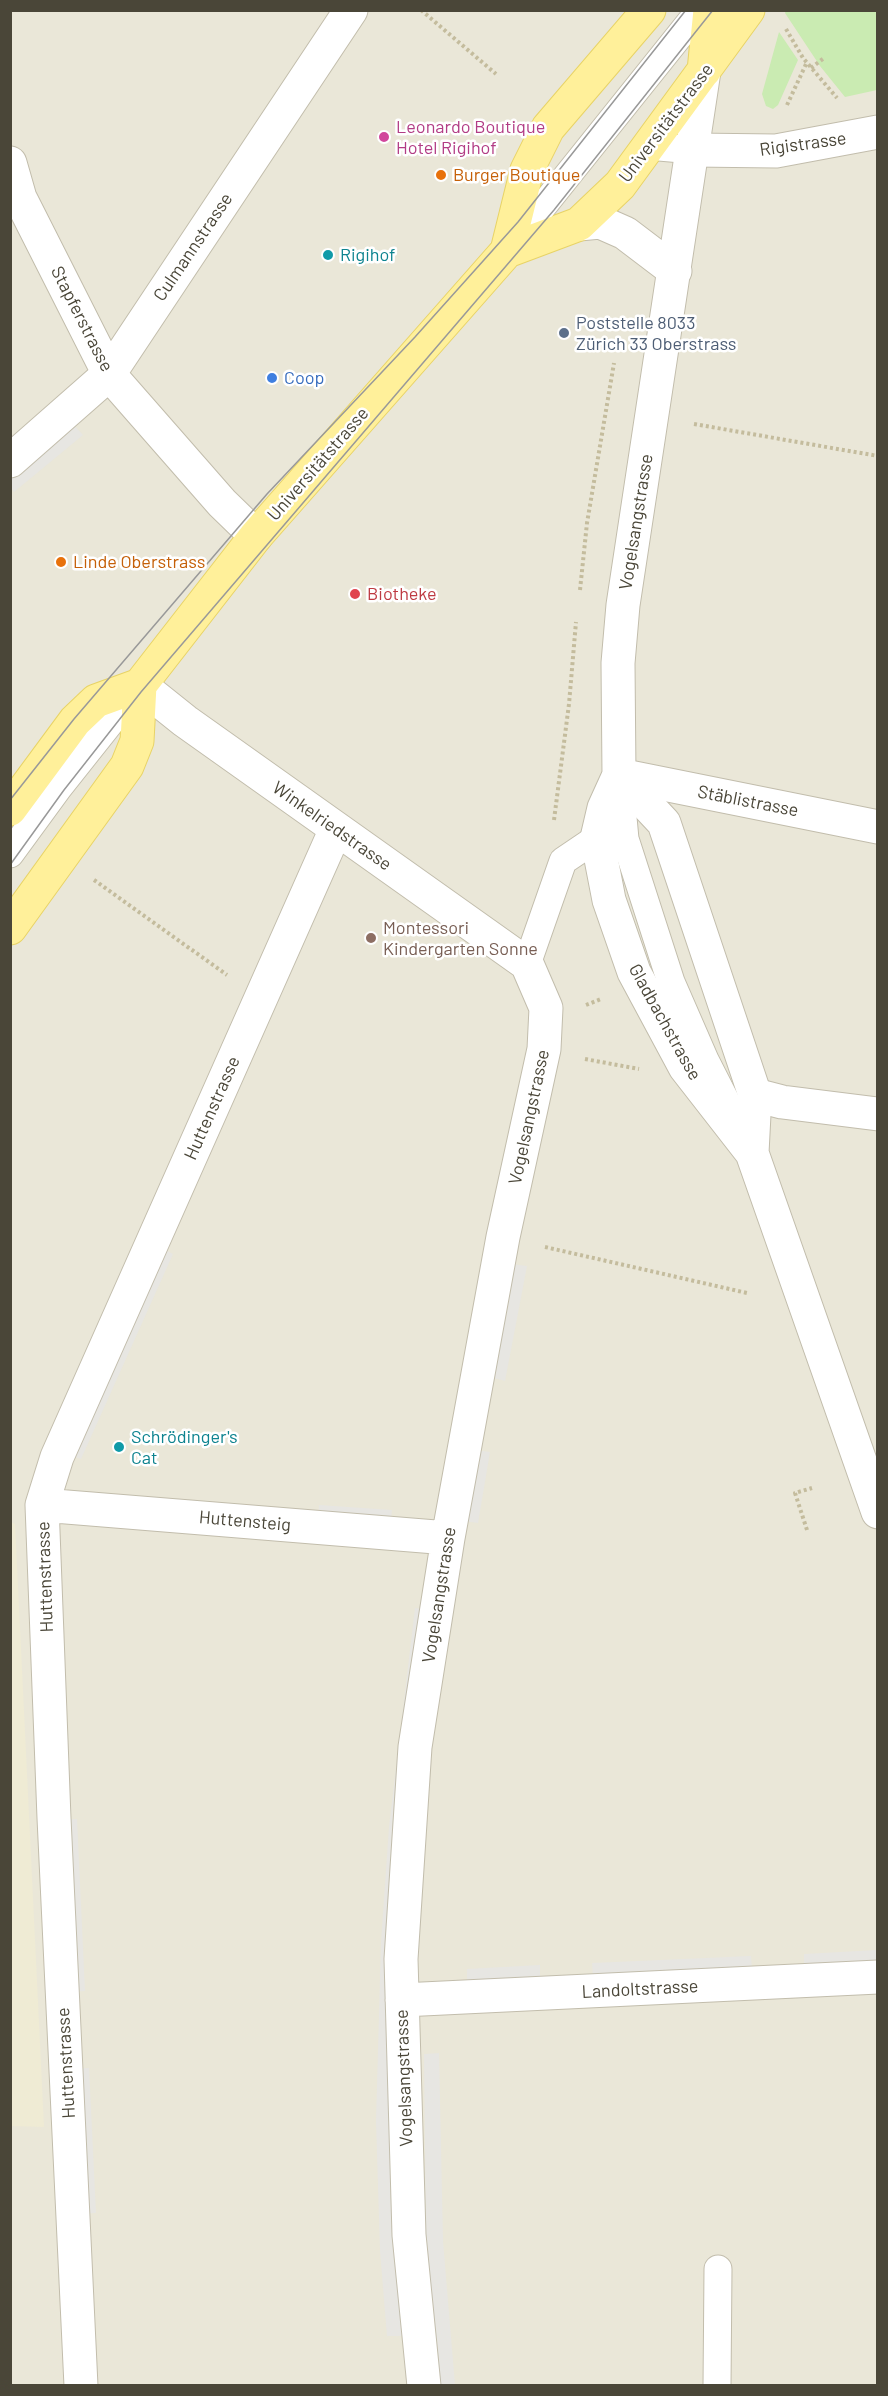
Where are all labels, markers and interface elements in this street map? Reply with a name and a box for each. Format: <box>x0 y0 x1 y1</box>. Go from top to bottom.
street label: Universitätstrasse <box>614 59 718 187</box>
place label: Leonardo Boutique Hotel Rigihof <box>396 116 545 158</box>
street label: Rigistrasse <box>758 127 848 161</box>
marker: Leonardo Boutique Hotel Rigihof <box>377 130 391 144</box>
place label: Burger Boutique <box>453 164 580 186</box>
marker: Burger Boutique <box>434 168 448 182</box>
street label: Culmannstrasse <box>149 189 237 305</box>
place label: Rigihof <box>340 244 396 266</box>
marker: Rigihof <box>321 248 335 262</box>
street label: Stapferstrasse <box>46 263 118 375</box>
place label: Poststelle 8033 Zürich 33 Oberstrass <box>576 312 736 354</box>
marker: Poststelle 8033 Zürich 33 Oberstrass <box>557 326 571 340</box>
place label: Coop <box>284 367 324 389</box>
marker: Coop <box>265 371 279 385</box>
street label: Universitätstrasse <box>263 403 373 525</box>
street label: Vogelsangstrasse <box>615 452 657 592</box>
place label: Linde Oberstrass <box>73 551 205 573</box>
marker: Linde Oberstrass <box>54 555 68 569</box>
place label: Biotheke <box>367 583 437 605</box>
marker: Biotheke <box>348 587 362 601</box>
street label: Winkelriedstrasse <box>268 777 396 875</box>
street label: Stäblistrasse <box>696 781 800 821</box>
place label: Montessori Kindergarten Sonne <box>383 917 538 960</box>
marker: Montessori Kindergarten Sonne <box>364 931 378 945</box>
street label: Gladbachstrasse <box>624 960 706 1084</box>
street label: Vogelsangstrasse <box>504 1048 554 1186</box>
street label: Huttenstrasse <box>180 1053 244 1163</box>
place label: Schrödinger's Cat <box>131 1426 238 1468</box>
marker: Schrödinger's Cat <box>112 1440 126 1454</box>
street label: Huttensteig <box>198 1506 292 1536</box>
street label: Huttenstrasse <box>32 1521 58 1633</box>
street label: Vogelsangstrasse <box>418 1525 460 1665</box>
street label: Landoltstrasse <box>581 1975 699 2003</box>
street label: Huttenstrasse <box>52 2007 80 2119</box>
street label: Vogelsangstrasse <box>391 2009 417 2147</box>

